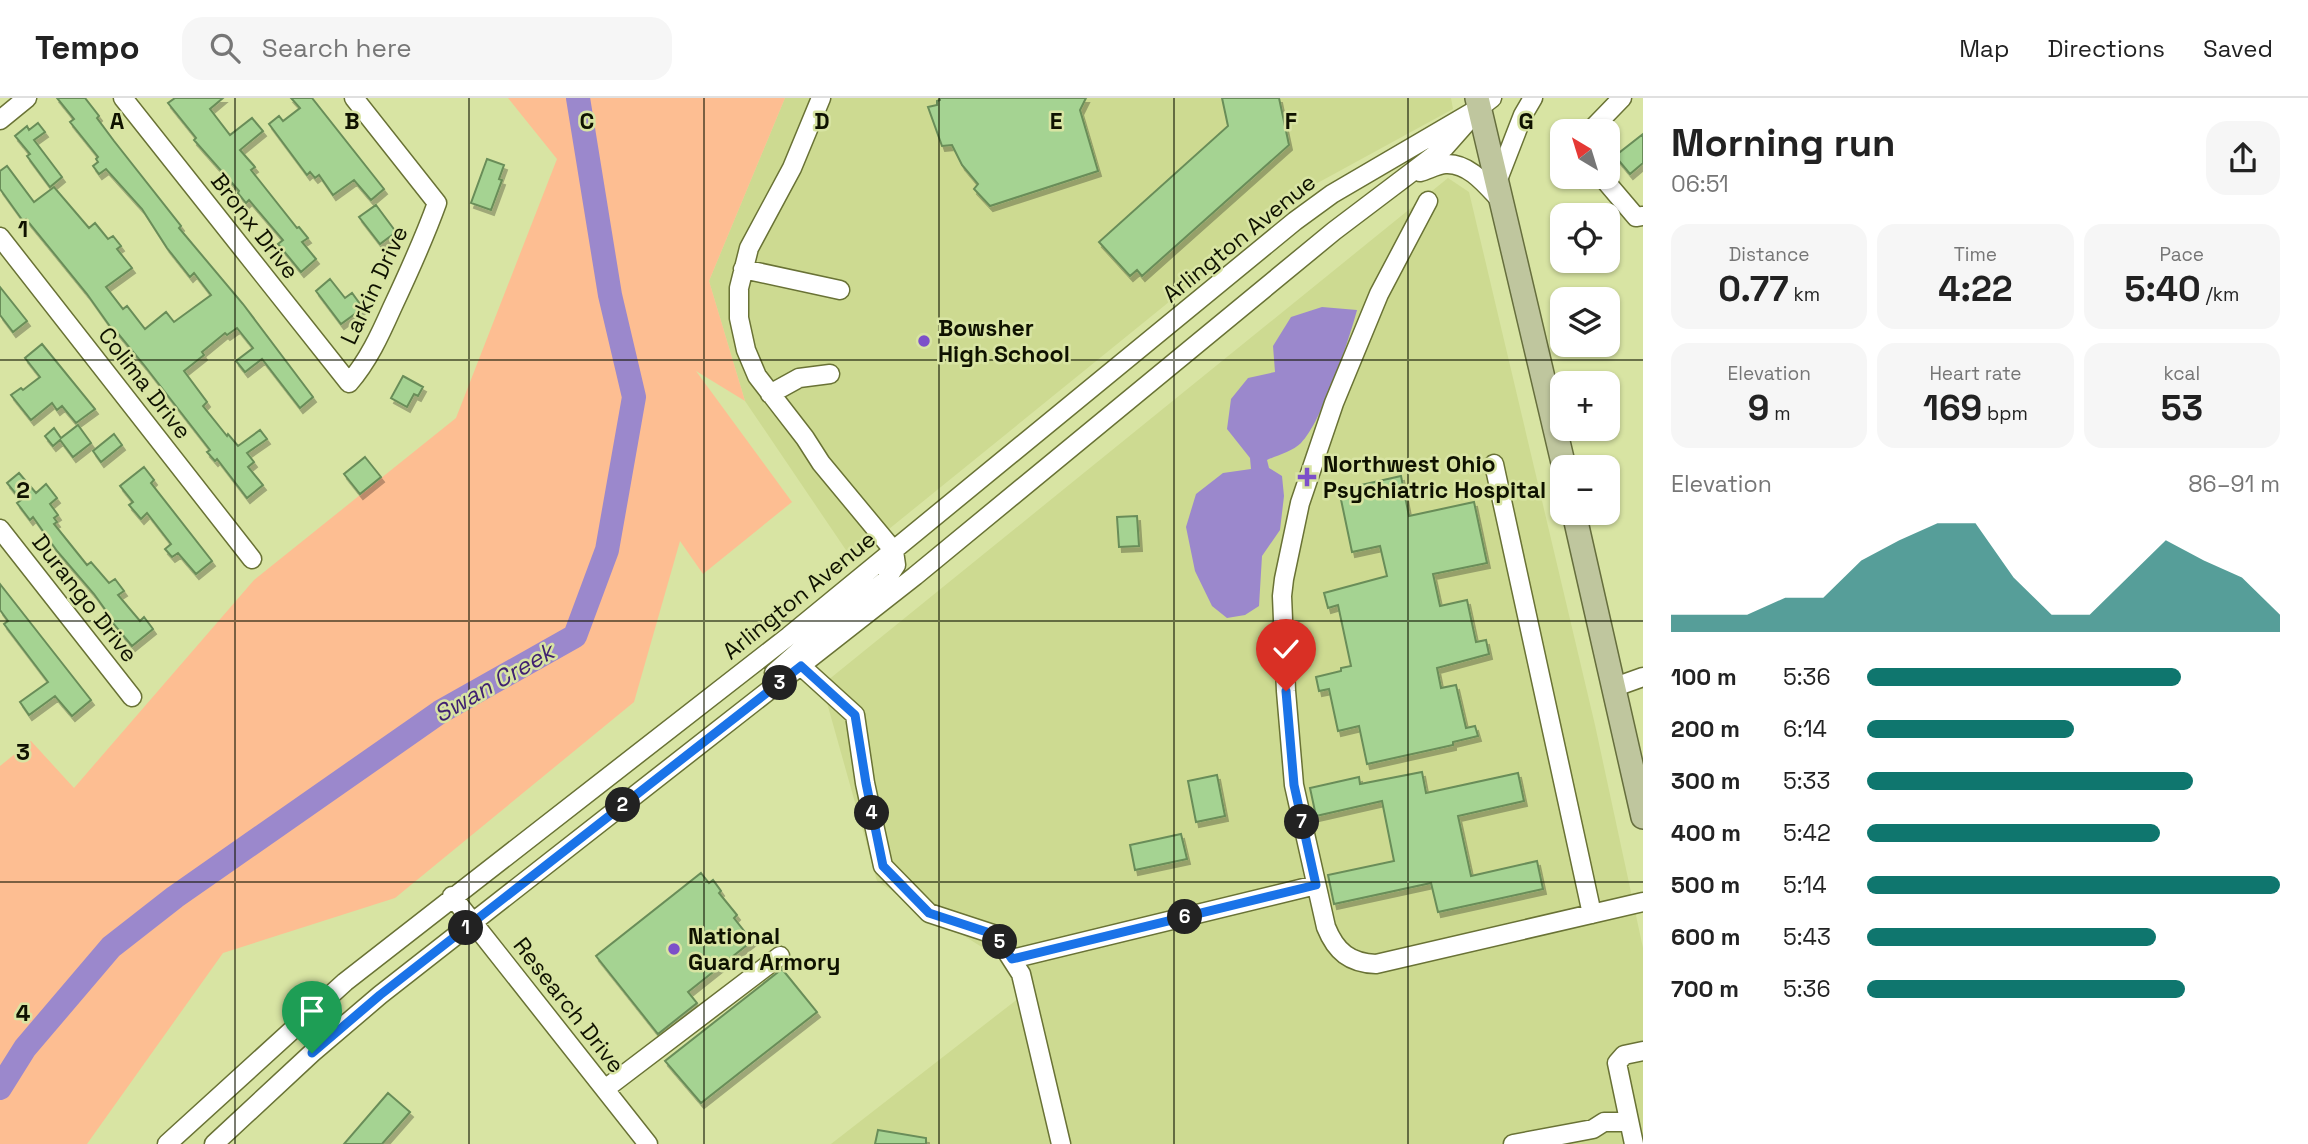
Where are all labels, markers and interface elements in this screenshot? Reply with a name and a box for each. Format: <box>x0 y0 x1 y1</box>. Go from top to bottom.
search box <box>182 17 672 80</box>
text: Tempo <box>35 27 140 69</box>
icon: search <box>206 29 244 67</box>
text: Search here <box>262 31 412 65</box>
text: Map <box>1959 33 2009 64</box>
text: Directions <box>2047 33 2165 64</box>
text: Saved <box>2203 33 2273 64</box>
text: A <box>110 106 125 136</box>
text: B <box>344 106 360 136</box>
text: C <box>580 106 594 136</box>
text: D <box>814 106 830 136</box>
text: E <box>1050 106 1062 136</box>
text: F <box>1285 106 1297 136</box>
text: G <box>1518 106 1534 136</box>
north arrow <box>1550 119 1620 189</box>
map controls <box>1550 119 1620 525</box>
text: Morning run <box>1671 119 1896 167</box>
button: share <box>2206 121 2280 195</box>
street label: Bronx Drive <box>204 167 306 285</box>
street label: Arlington Avenue <box>1156 167 1322 309</box>
text: 06:51 <box>1671 169 1729 199</box>
button: locate <box>1550 203 1620 273</box>
text: 1 <box>18 214 28 244</box>
street label: Larkin Drive <box>333 221 415 349</box>
text: Distance <box>1729 242 1810 267</box>
text: Time <box>1954 242 1997 267</box>
text: Pace <box>2160 242 2204 267</box>
text: 0.77 <box>1718 267 1789 311</box>
text: 4:22 <box>1938 267 2013 311</box>
text: 5:40 <box>2124 267 2201 311</box>
text: km <box>1789 282 1820 307</box>
text: /km <box>2201 282 2239 307</box>
button: layers <box>1550 287 1620 357</box>
place label: Bowsher High School <box>938 313 1070 369</box>
street label: Colima Drive <box>92 321 198 445</box>
marker: Bowsher High School <box>916 333 932 349</box>
text: Elevation <box>1728 361 1811 386</box>
text: Heart rate <box>1929 361 2022 386</box>
text: kcal <box>2163 361 2200 386</box>
button: + <box>1550 371 1620 441</box>
text: 9 <box>1748 386 1769 430</box>
text: 169 <box>1923 386 1982 430</box>
text: 53 <box>2161 386 2203 430</box>
text: m <box>1769 401 1791 426</box>
text: bpm <box>1982 401 2028 426</box>
place label: Northwest Ohio Psychiatric Hospital <box>1323 449 1546 505</box>
button: − <box>1550 455 1620 525</box>
marker: Northwest Ohio Psychiatric Hospital <box>1297 467 1317 487</box>
text: Elevation <box>1671 469 1772 499</box>
text: 86–91 m <box>2188 469 2280 499</box>
text: 2 <box>16 475 30 505</box>
street label: Arlington Avenue <box>716 524 882 666</box>
street label: Durango Drive <box>25 528 145 668</box>
pin <box>1256 619 1316 691</box>
icon: check <box>1267 630 1305 668</box>
water label: Swan Creek <box>428 634 562 729</box>
text: 100 m <box>1671 662 1737 692</box>
text: 5:36 <box>1783 662 1831 692</box>
pin: 3 <box>762 666 798 700</box>
text: 3 <box>774 670 785 695</box>
text: 200 m <box>1671 714 1740 744</box>
text: 6:14 <box>1783 714 1827 744</box>
text: 3 <box>16 737 30 767</box>
text: 300 m <box>1671 766 1740 796</box>
text: 5:33 <box>1783 766 1830 796</box>
pin: 2 <box>606 788 640 822</box>
text: 2 <box>617 792 628 817</box>
pin: 4 <box>854 796 890 830</box>
text: 4 <box>865 800 878 825</box>
pin: 7 <box>1284 804 1320 840</box>
text: 7 <box>1296 809 1307 834</box>
text: 400 m <box>1671 818 1741 848</box>
text: 5:42 <box>1783 818 1831 848</box>
text: 500 m <box>1671 870 1740 900</box>
text: 5:14 <box>1783 870 1827 900</box>
pin: 6 <box>1168 900 1202 934</box>
text: 6 <box>1179 904 1190 929</box>
pin: 1 <box>448 910 484 946</box>
text: 1 <box>461 915 470 940</box>
place label: National Guard Armory <box>688 921 840 977</box>
text: 600 m <box>1671 922 1741 952</box>
text: 5:43 <box>1783 922 1831 952</box>
pin: 5 <box>982 924 1018 960</box>
text: 5 <box>994 929 1005 954</box>
street label: Research Drive <box>507 931 631 1079</box>
marker: National Guard Armory <box>666 941 682 957</box>
text: 700 m <box>1671 974 1739 1004</box>
text: 5:36 <box>1783 974 1831 1004</box>
pin <box>282 981 342 1053</box>
icon: arrive <box>293 992 331 1030</box>
text: 4 <box>16 998 31 1028</box>

